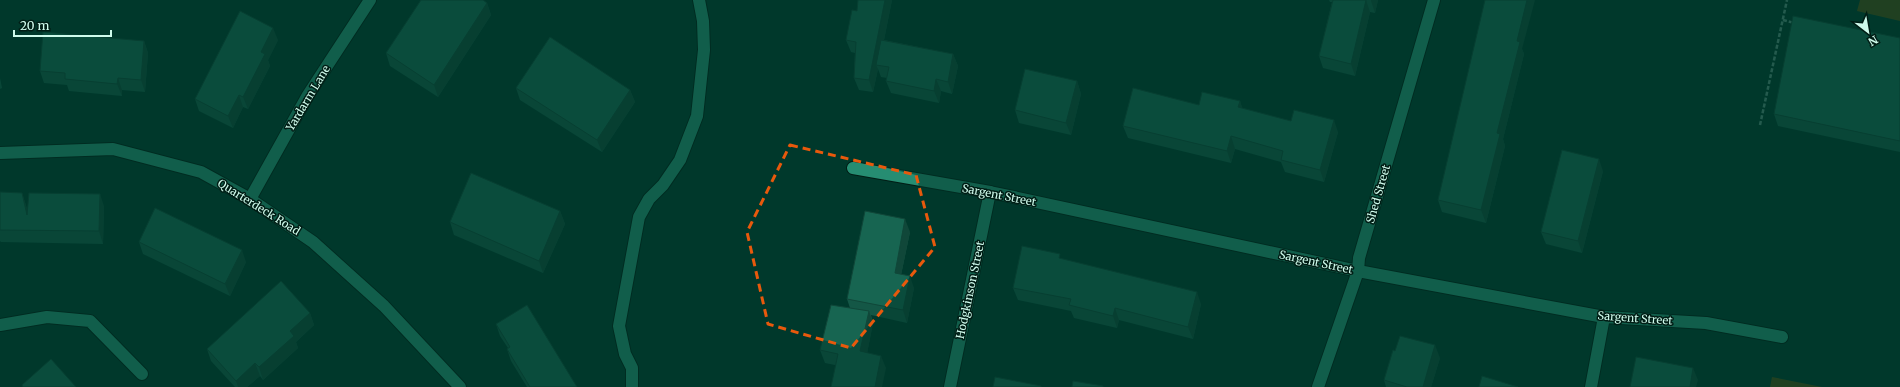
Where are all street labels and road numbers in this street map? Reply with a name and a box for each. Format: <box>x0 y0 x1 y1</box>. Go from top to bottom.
street label: Yardarm Lane <box>282 62 333 134</box>
street label: Shed Street <box>1363 162 1393 225</box>
street label: Quarterdeck Road <box>215 176 303 238</box>
street label: Sargent Street <box>961 181 1038 209</box>
street label: Hodgkinson Street <box>953 239 987 340</box>
street label: Sargent Street <box>1278 247 1355 277</box>
street label: Sargent Street <box>1597 308 1674 328</box>

